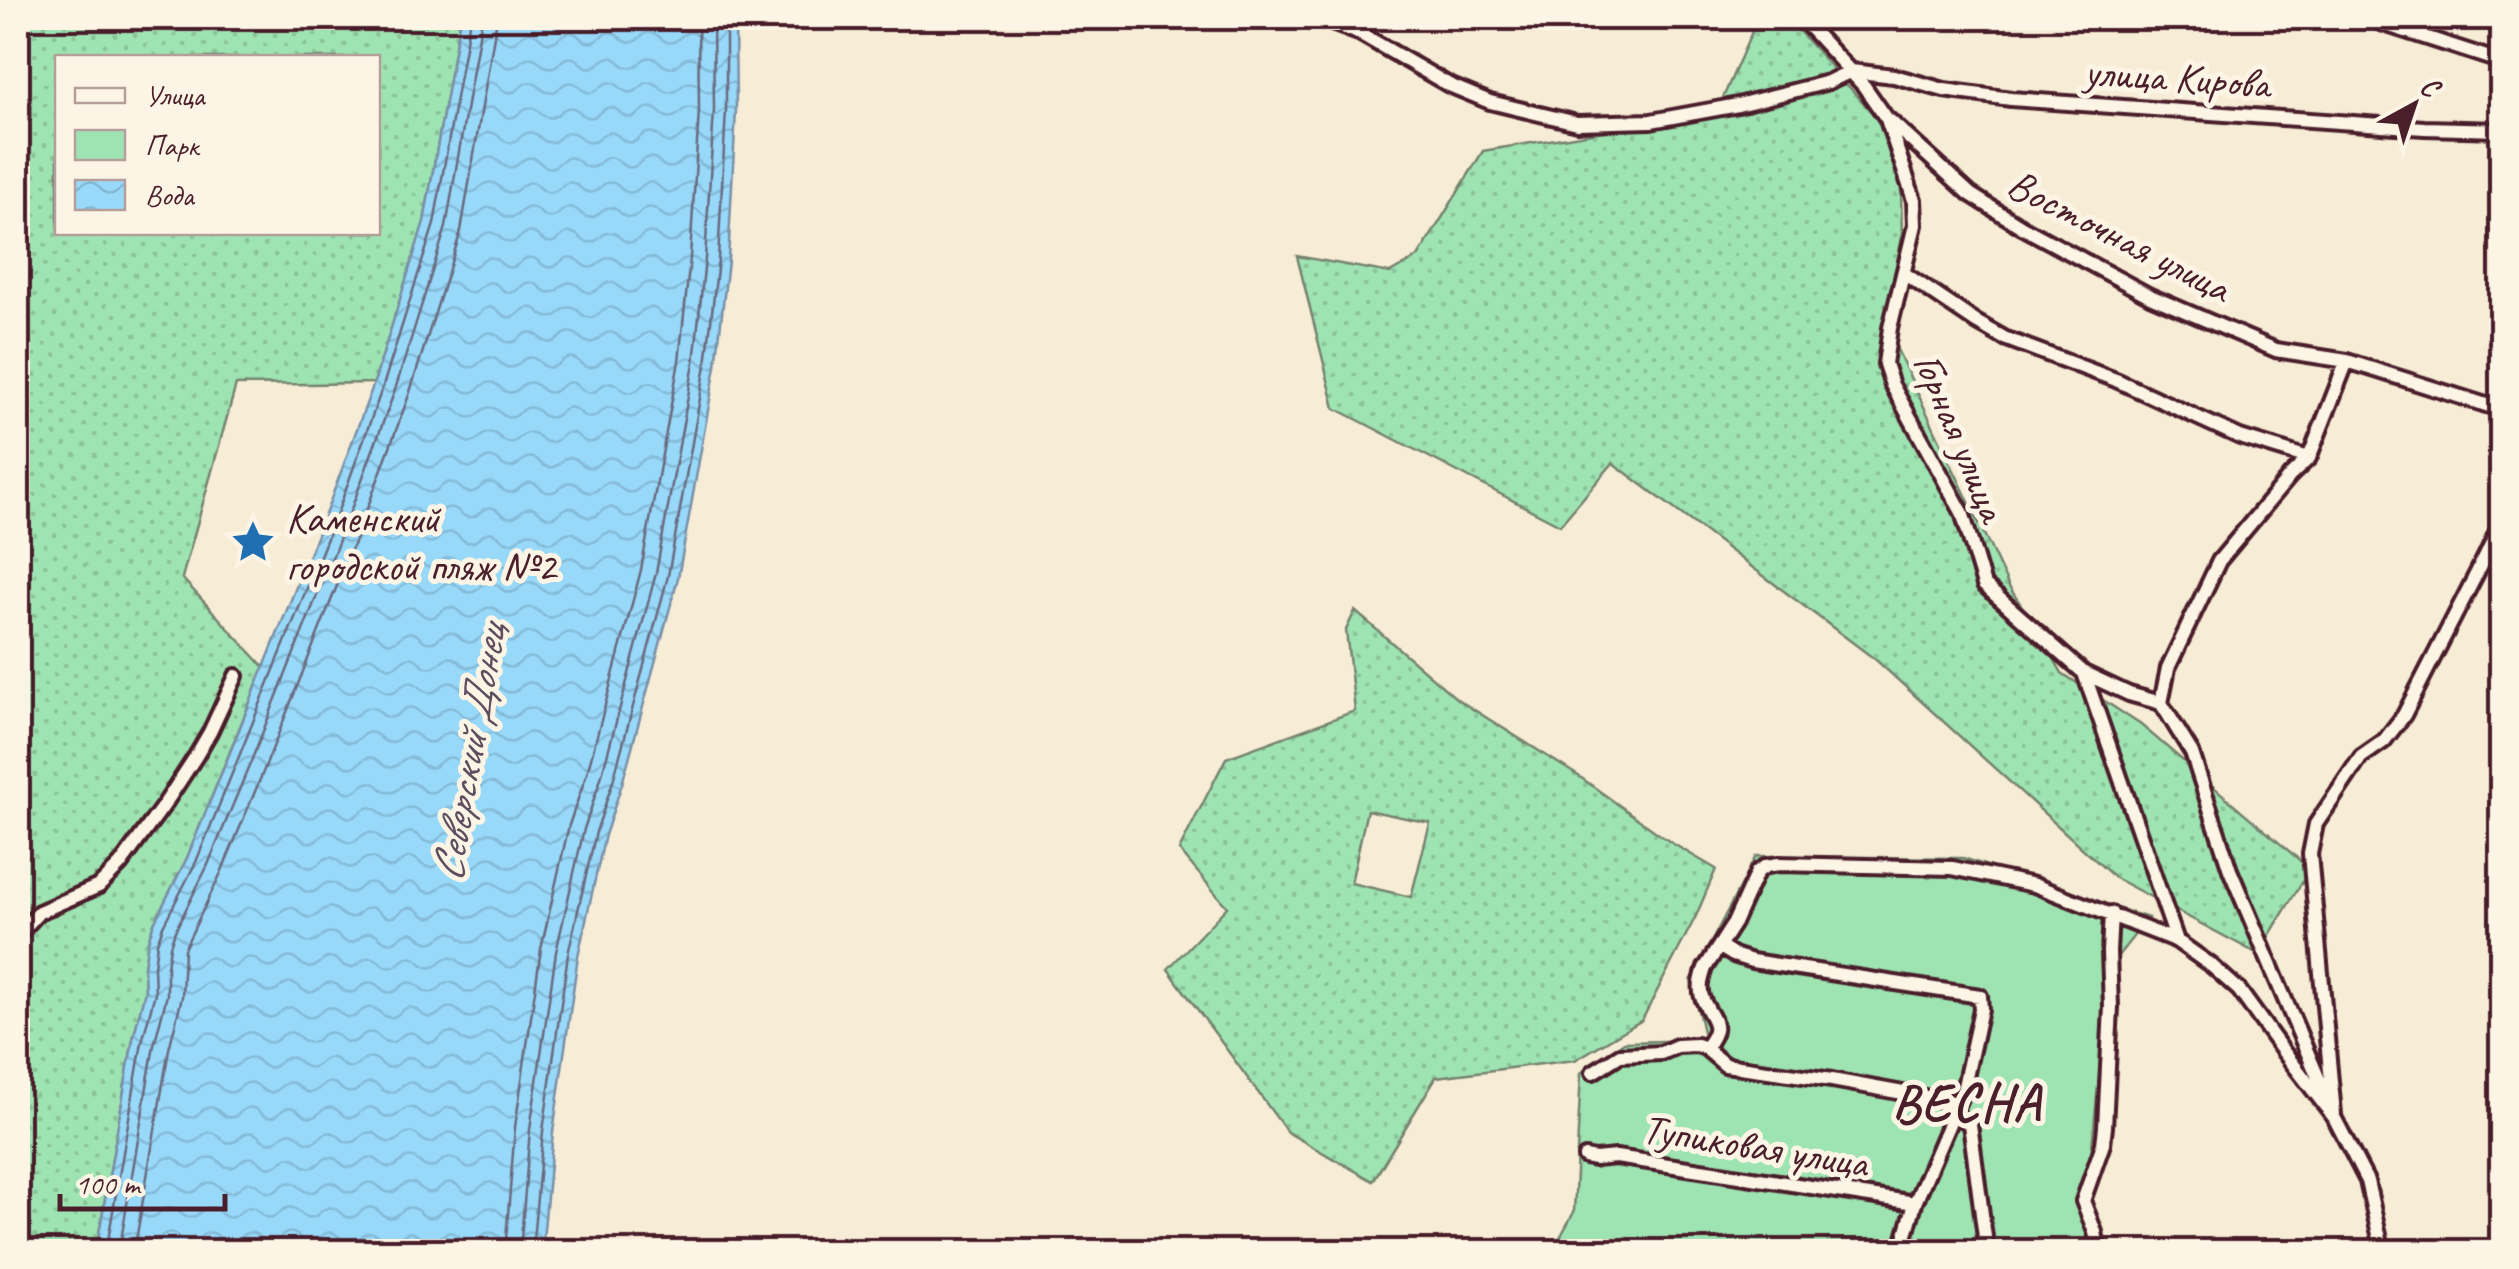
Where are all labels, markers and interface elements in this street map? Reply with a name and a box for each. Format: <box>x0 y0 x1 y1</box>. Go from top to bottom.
street label: улица Кирова <box>2080 45 2275 111</box>
legend <box>55 55 380 235</box>
north arrow <box>2364 55 2464 155</box>
text: С <box>2413 68 2449 106</box>
text: Улица <box>145 76 206 114</box>
text: Парк <box>145 126 201 164</box>
street label: Восточная улица <box>1999 157 2242 316</box>
text: Вода <box>145 176 196 214</box>
street label: Горная улица <box>1901 345 2021 533</box>
place label: Каменский городской пляж №2 <box>286 492 559 593</box>
place icon: Каменский городской пляж №2 <box>229 518 277 566</box>
water label: Северский Донец <box>418 615 521 886</box>
district label: ВЕСНА <box>1892 1070 2043 1136</box>
street label: Тупиковая улица <box>1639 1102 1875 1190</box>
scale bar <box>60 1149 225 1211</box>
text: 100 m <box>75 1165 142 1203</box>

